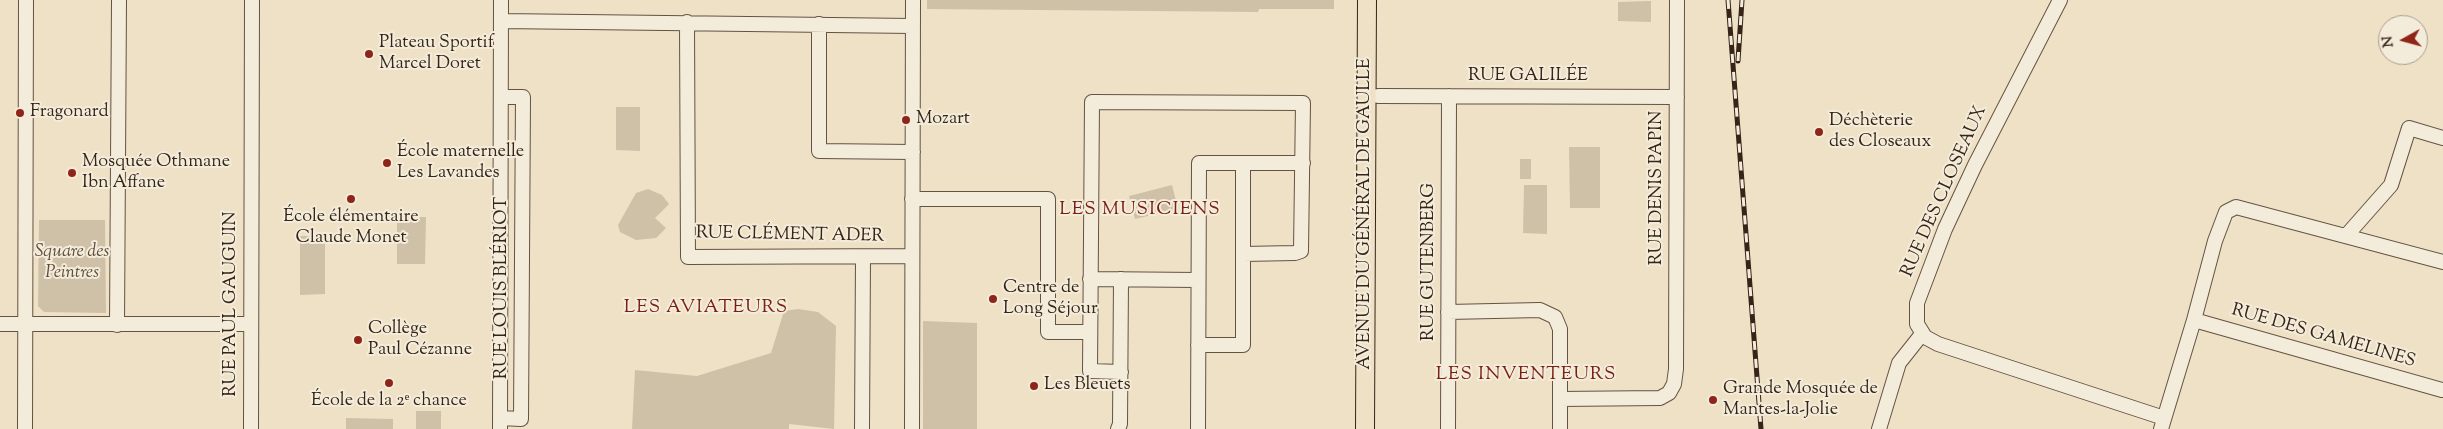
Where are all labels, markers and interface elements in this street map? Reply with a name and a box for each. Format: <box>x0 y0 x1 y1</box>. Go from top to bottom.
north arrow <box>2378 15 2428 65</box>
place label: Plateau Sportif Marcel Doret <box>379 33 494 76</box>
text: N <box>2378 35 2400 48</box>
marker: Plateau Sportif Marcel Doret <box>363 48 375 60</box>
street label: AVENUE DU GÉNÉRAL DE GAULLE <box>1355 58 1377 370</box>
street label: RUE GALILÉE <box>1468 66 1588 88</box>
place label: Fragonard <box>30 102 109 124</box>
street label: RUE DES CLOSEAUX <box>1898 103 1992 281</box>
marker: Fragonard <box>14 107 26 119</box>
place label: Mozart <box>916 109 970 131</box>
street label: RUE DENIS PAPIN <box>1647 111 1669 265</box>
place label: Déchèterie des Closeaux <box>1829 111 1931 154</box>
marker: Mozart <box>900 114 912 126</box>
marker: Déchèterie des Closeaux <box>1813 126 1825 138</box>
place label: École maternelle Les Lavandes <box>397 142 524 184</box>
place label: Mosquée Othmane Ibn Affane <box>82 152 230 194</box>
marker: École maternelle Les Lavandes <box>381 157 393 169</box>
marker: Mosquée Othmane Ibn Affane <box>66 167 78 179</box>
street label: RUE GUTENBERG <box>1419 183 1441 341</box>
marker: École élémentaire Claude Monet <box>345 193 357 205</box>
street label: RUE LOUIS BLÉRIOT <box>492 197 514 379</box>
district label: LES MUSICIENS <box>1058 200 1222 222</box>
place label: École élémentaire Claude Monet <box>283 207 419 250</box>
street label: RUE PAUL GAUGUIN <box>221 211 243 397</box>
street label: RUE CLÉMENT ADER <box>696 224 884 248</box>
park label: Square des Peintres <box>35 242 109 284</box>
place label: Centre de Long Séjour <box>1003 278 1098 320</box>
marker: Centre de Long Séjour <box>987 293 999 305</box>
district label: LES AVIATEURS <box>622 298 790 320</box>
street label: RUE DES GAMELINES <box>2229 300 2417 374</box>
place label: Collège Paul Cézanne <box>368 319 472 362</box>
marker: Collège Paul Cézanne <box>352 334 364 346</box>
district label: LES INVENTEURS <box>1434 365 1618 387</box>
place label: Les Bleuets <box>1044 375 1131 397</box>
marker: École de la 2ᵉ chance <box>383 377 395 389</box>
place label: Grande Mosquée de Mantes-la-Jolie <box>1723 379 1878 422</box>
marker: Les Bleuets <box>1028 380 1040 392</box>
place label: École de la 2ᵉ chance <box>311 391 467 413</box>
marker: Grande Mosquée de Mantes-la-Jolie <box>1707 394 1719 406</box>

